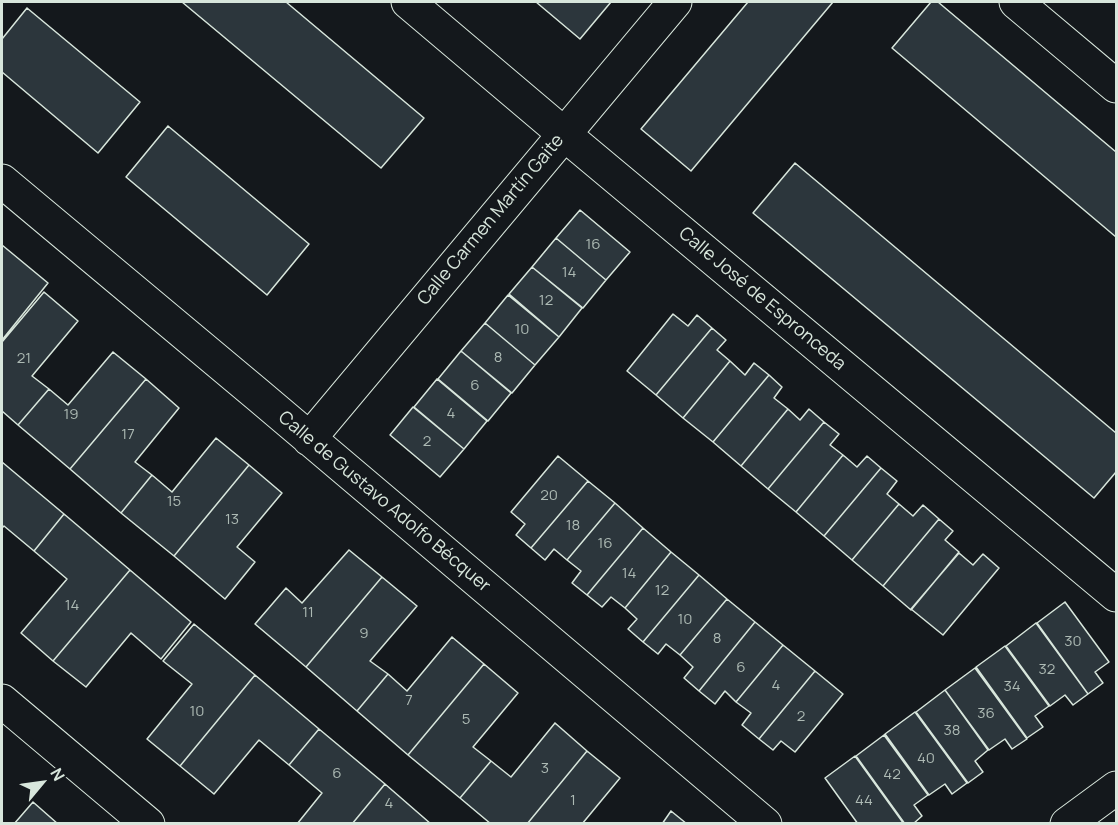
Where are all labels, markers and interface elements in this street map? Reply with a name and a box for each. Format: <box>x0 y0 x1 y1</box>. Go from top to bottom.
street label: Calle Carmen Martín Gaite <box>413 130 569 310</box>
street label: Calle José de Espronceda <box>674 223 850 375</box>
house number: 16 <box>585 236 601 254</box>
house number: 14 <box>562 264 576 282</box>
house number: 12 <box>539 292 553 310</box>
house number: 10 <box>515 321 529 339</box>
house number: 8 <box>494 349 502 367</box>
house number: 21 <box>17 350 31 368</box>
house number: 6 <box>470 377 480 395</box>
house number: 4 <box>447 405 455 423</box>
house number: 19 <box>63 406 79 424</box>
street label: Calle de Gustavo Adolfo Bécquer <box>274 407 494 597</box>
house number: 17 <box>121 426 135 444</box>
house number: 2 <box>423 433 431 451</box>
house number: 20 <box>540 487 558 505</box>
house number: 15 <box>167 493 181 511</box>
house number: 13 <box>225 511 239 529</box>
house number: 18 <box>566 517 580 535</box>
house number: 16 <box>597 535 613 553</box>
house number: 14 <box>622 565 636 583</box>
house number: 12 <box>655 582 669 600</box>
house number: 14 <box>65 597 79 615</box>
house number: 11 <box>302 604 314 622</box>
house number: 10 <box>678 611 692 629</box>
house number: 9 <box>359 625 369 643</box>
house number: 8 <box>713 630 721 648</box>
house number: 30 <box>1064 633 1082 651</box>
house number: 6 <box>736 659 746 677</box>
house number: 32 <box>1039 661 1055 679</box>
house number: 4 <box>772 677 780 695</box>
house number: 34 <box>1003 678 1021 696</box>
house number: 7 <box>405 692 413 710</box>
house number: 10 <box>190 703 204 721</box>
house number: 36 <box>977 705 995 723</box>
house number: 2 <box>797 708 805 726</box>
house number: 5 <box>462 711 470 729</box>
house number: 38 <box>943 722 961 740</box>
house number: 40 <box>917 750 935 768</box>
north arrow <box>12 753 72 813</box>
house number: 3 <box>541 760 549 778</box>
text: N <box>45 764 70 785</box>
house number: 6 <box>332 765 342 783</box>
house number: 42 <box>883 766 901 784</box>
house number: 1 <box>570 792 576 810</box>
house number: 44 <box>855 792 873 810</box>
house number: 4 <box>385 795 393 813</box>

